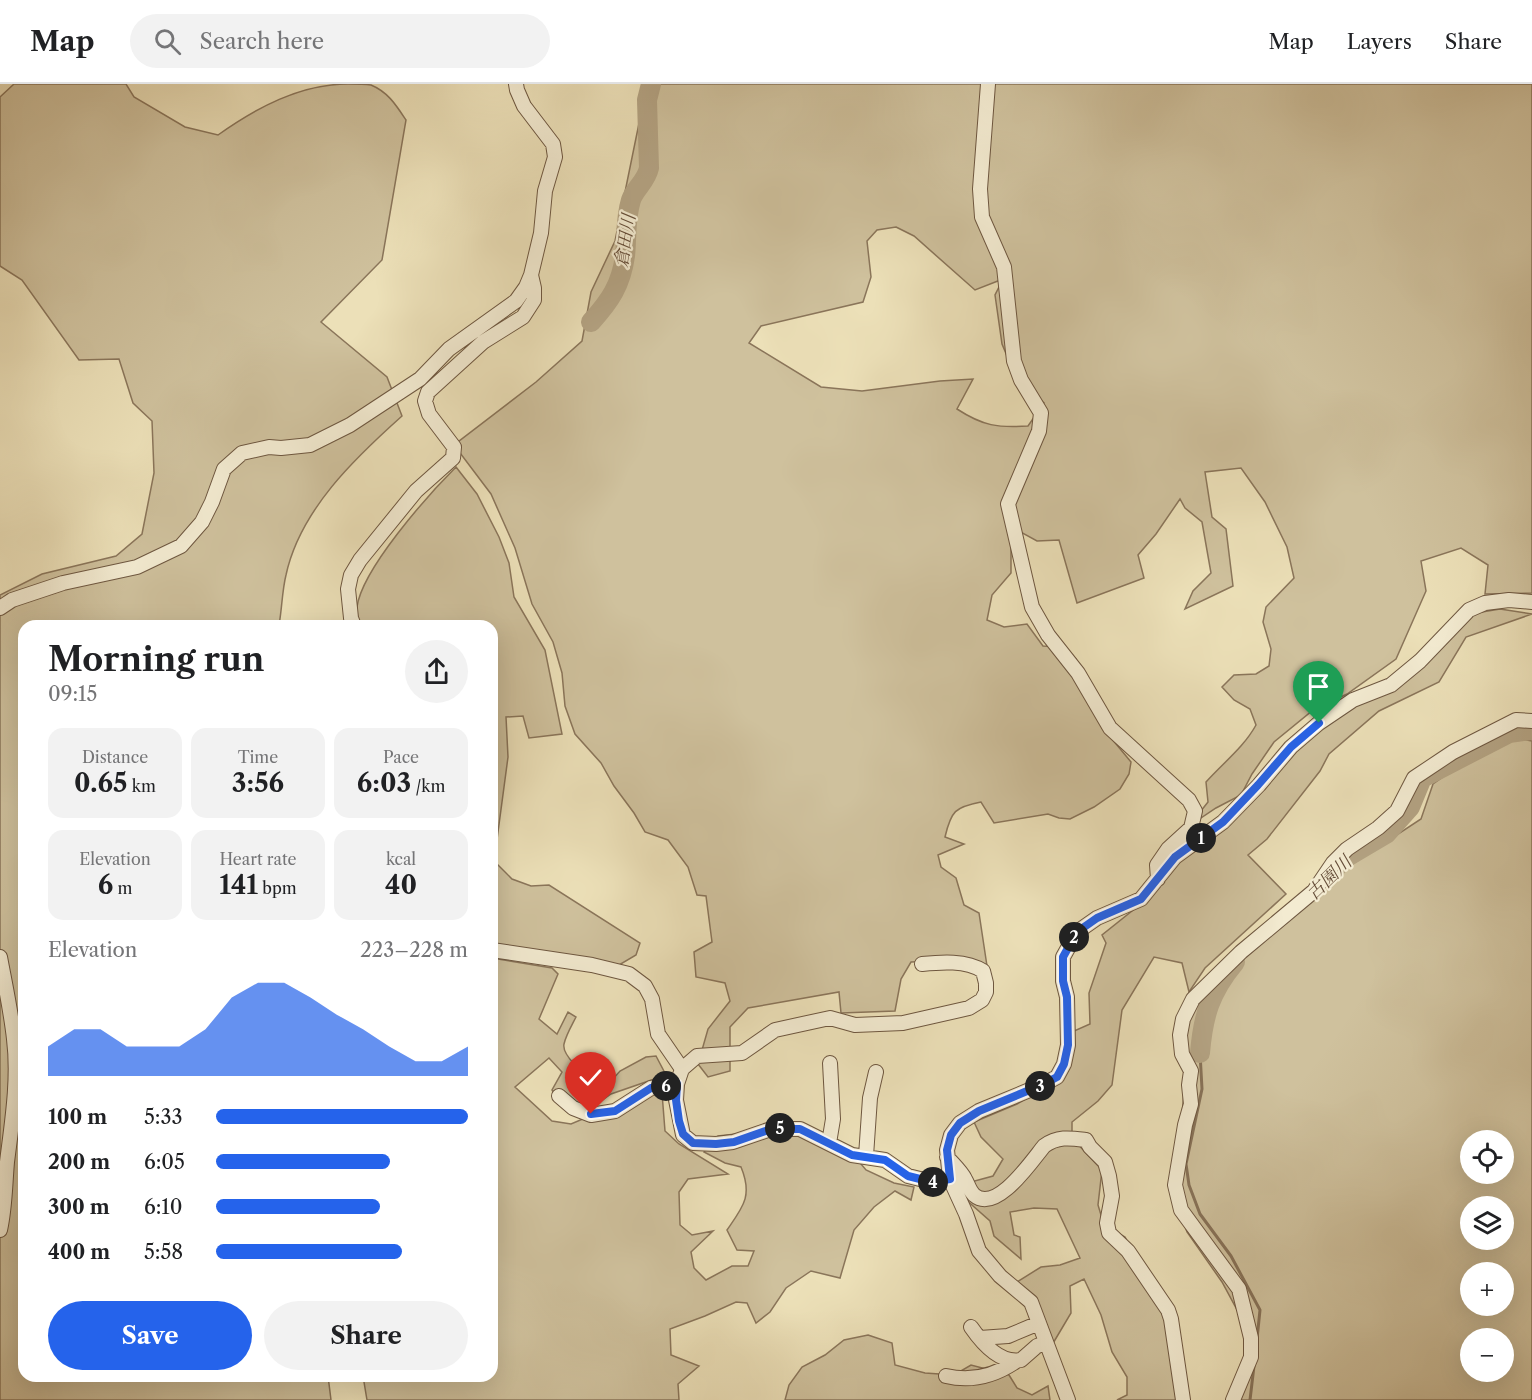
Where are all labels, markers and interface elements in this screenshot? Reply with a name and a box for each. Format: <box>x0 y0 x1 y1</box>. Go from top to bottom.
search box <box>130 14 550 68</box>
text: Map <box>30 24 94 58</box>
icon: search <box>151 25 184 58</box>
text: Search here <box>199 28 324 55</box>
text: Map <box>1269 29 1314 54</box>
text: Layers <box>1347 29 1412 54</box>
text: Share <box>1445 29 1502 54</box>
water label: 倉田川 <box>610 211 640 269</box>
text: Morning run <box>48 639 264 680</box>
button: share <box>405 640 468 703</box>
pin <box>1293 661 1344 723</box>
icon: arrive <box>1302 670 1335 703</box>
text: 09:15 <box>48 682 97 706</box>
text: Distance <box>82 747 148 767</box>
text: Time <box>238 747 278 767</box>
text: Pace <box>383 747 419 767</box>
text: 0.65 <box>74 767 127 799</box>
text: 3:56 <box>232 767 284 799</box>
text: 6:03 <box>357 767 411 799</box>
text: km <box>127 776 156 796</box>
text: /km <box>411 776 445 796</box>
pin: 1 <box>1186 823 1216 853</box>
text: 1 <box>1197 828 1205 848</box>
text: Elevation <box>79 849 151 869</box>
text: Heart rate <box>219 849 297 869</box>
text: kcal <box>386 849 416 869</box>
water label: 古園川 <box>1302 850 1358 905</box>
text: 6 <box>98 869 113 901</box>
text: 141 <box>219 869 258 901</box>
text: 40 <box>385 869 417 901</box>
text: m <box>113 878 132 898</box>
text: bpm <box>258 878 297 898</box>
pin: 2 <box>1059 922 1089 952</box>
text: 2 <box>1069 927 1079 947</box>
text: Elevation <box>48 938 137 962</box>
text: 223–228 m <box>360 938 468 962</box>
pin <box>565 1052 616 1114</box>
icon: check <box>574 1061 607 1094</box>
pin: 6 <box>651 1071 681 1101</box>
pin: 3 <box>1025 1071 1055 1101</box>
text: 6 <box>661 1076 671 1096</box>
text: 3 <box>1035 1076 1045 1096</box>
text: 100 m <box>48 1105 107 1129</box>
text: 5:33 <box>144 1105 183 1129</box>
pin: 5 <box>765 1113 795 1143</box>
text: 5 <box>776 1118 784 1138</box>
map controls <box>1460 1130 1514 1382</box>
button: locate <box>1460 1130 1514 1184</box>
text: 200 m <box>48 1150 110 1174</box>
text: 6:05 <box>144 1150 185 1174</box>
pin: 4 <box>918 1167 948 1197</box>
text: 4 <box>928 1172 938 1192</box>
text: 300 m <box>48 1195 110 1219</box>
text: 6:10 <box>144 1195 182 1219</box>
button: layers <box>1460 1196 1514 1250</box>
text: 400 m <box>48 1240 110 1264</box>
text: 5:58 <box>144 1240 183 1264</box>
button: + <box>1460 1262 1514 1316</box>
button: Save <box>48 1301 252 1370</box>
button: Share <box>264 1301 468 1370</box>
button: − <box>1460 1328 1514 1382</box>

